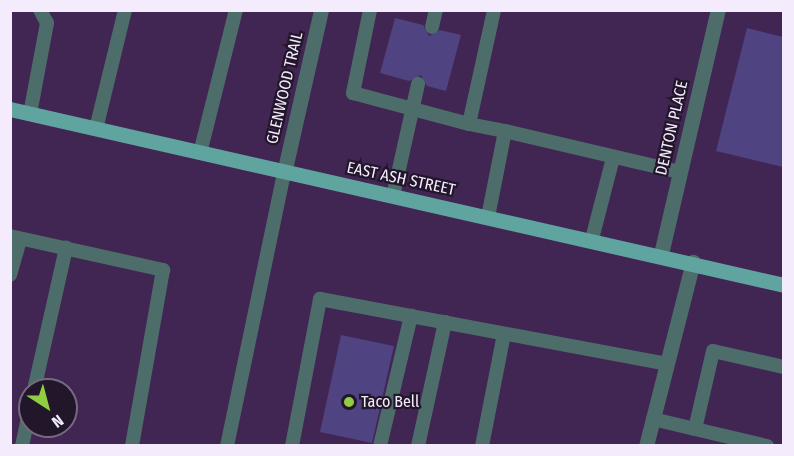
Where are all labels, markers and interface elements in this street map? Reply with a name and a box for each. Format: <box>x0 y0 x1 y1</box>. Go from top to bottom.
street label: GLENWOOD TRAIL <box>263 30 307 146</box>
street label: DENTON PLACE <box>652 79 692 177</box>
street label: EAST ASH STREET <box>345 158 457 200</box>
north arrow <box>18 378 78 438</box>
place label: Taco Bell <box>361 392 419 412</box>
marker: Taco Bell <box>342 395 356 409</box>
text: N <box>48 411 67 432</box>

